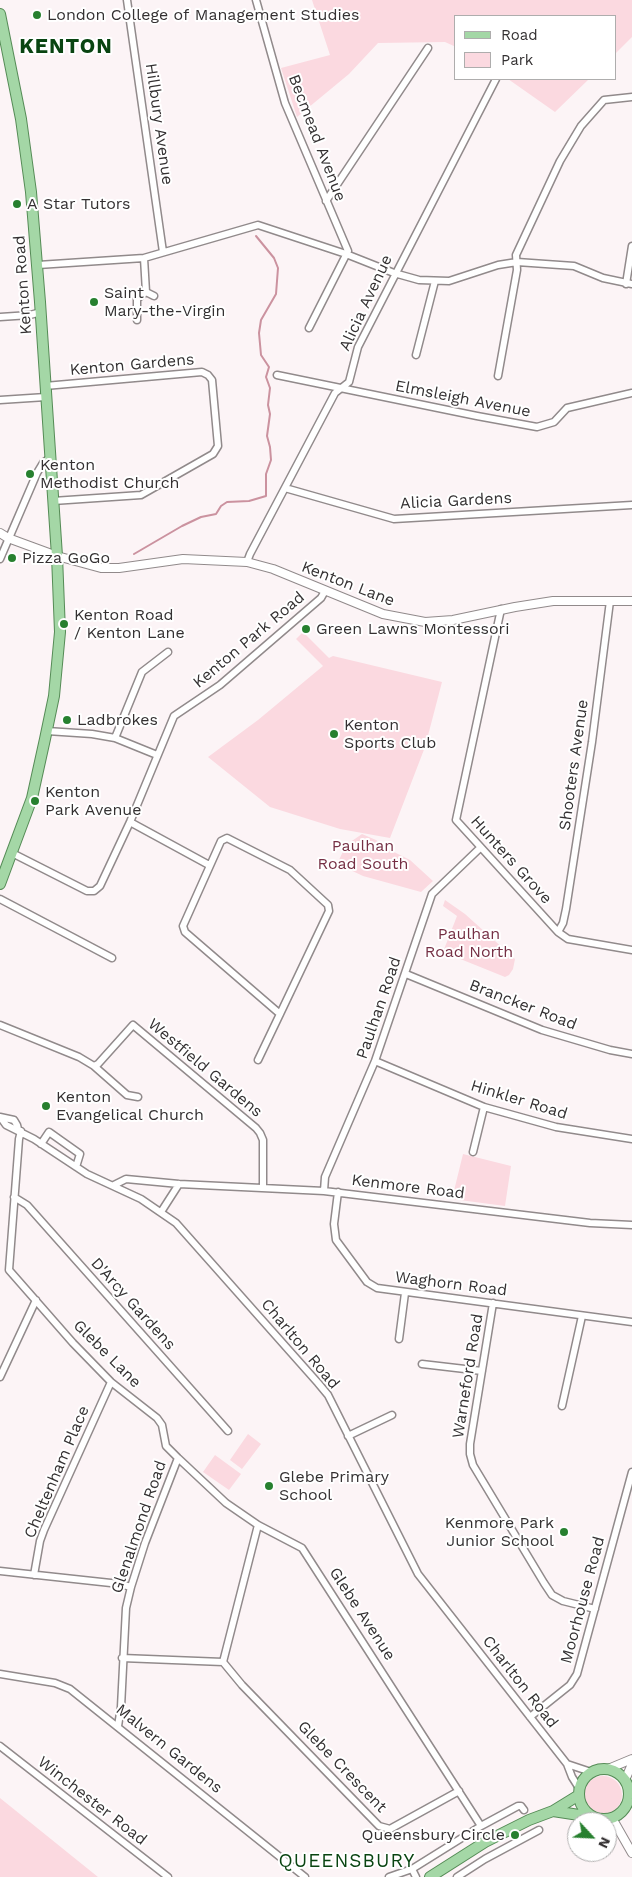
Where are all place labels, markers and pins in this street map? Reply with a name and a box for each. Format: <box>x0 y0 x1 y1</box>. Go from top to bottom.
place label: London College of Management Studies <box>47 5 359 25</box>
marker: London College of Management Studies <box>31 9 43 21</box>
place label: A Star Tutors <box>27 194 130 214</box>
marker: A Star Tutors <box>11 198 23 210</box>
place label: Saint Mary-the-Virgin <box>104 283 225 321</box>
marker: Saint Mary-the-Virgin <box>88 296 100 308</box>
place label: Kenton Methodist Church <box>40 455 180 493</box>
marker: Kenton Methodist Church <box>24 468 36 480</box>
place label: Pizza GoGo <box>22 548 110 568</box>
marker: Pizza GoGo <box>6 552 18 564</box>
place label: Kenton Road / Kenton Lane <box>74 605 185 643</box>
marker: Kenton Road / Kenton Lane <box>58 618 70 630</box>
place label: Green Lawns Montessori <box>316 619 509 639</box>
marker: Green Lawns Montessori <box>300 623 312 635</box>
place label: Ladbrokes <box>77 710 158 730</box>
marker: Ladbrokes <box>61 714 73 726</box>
place label: Kenton Sports Club <box>344 715 436 753</box>
marker: Kenton Sports Club <box>328 728 340 740</box>
place label: Kenton Park Avenue <box>45 782 141 820</box>
marker: Kenton Park Avenue <box>29 795 41 807</box>
place label: Kenton Evangelical Church <box>56 1087 204 1125</box>
marker: Kenton Evangelical Church <box>40 1100 52 1112</box>
place label: Glebe Primary School <box>279 1467 389 1505</box>
marker: Glebe Primary School <box>263 1480 275 1492</box>
place label: Kenmore Park Junior School <box>445 1513 554 1551</box>
marker: Kenmore Park Junior School <box>558 1526 570 1538</box>
place label: Queensbury Circle <box>362 1825 505 1845</box>
marker: Queensbury Circle <box>509 1829 521 1841</box>

